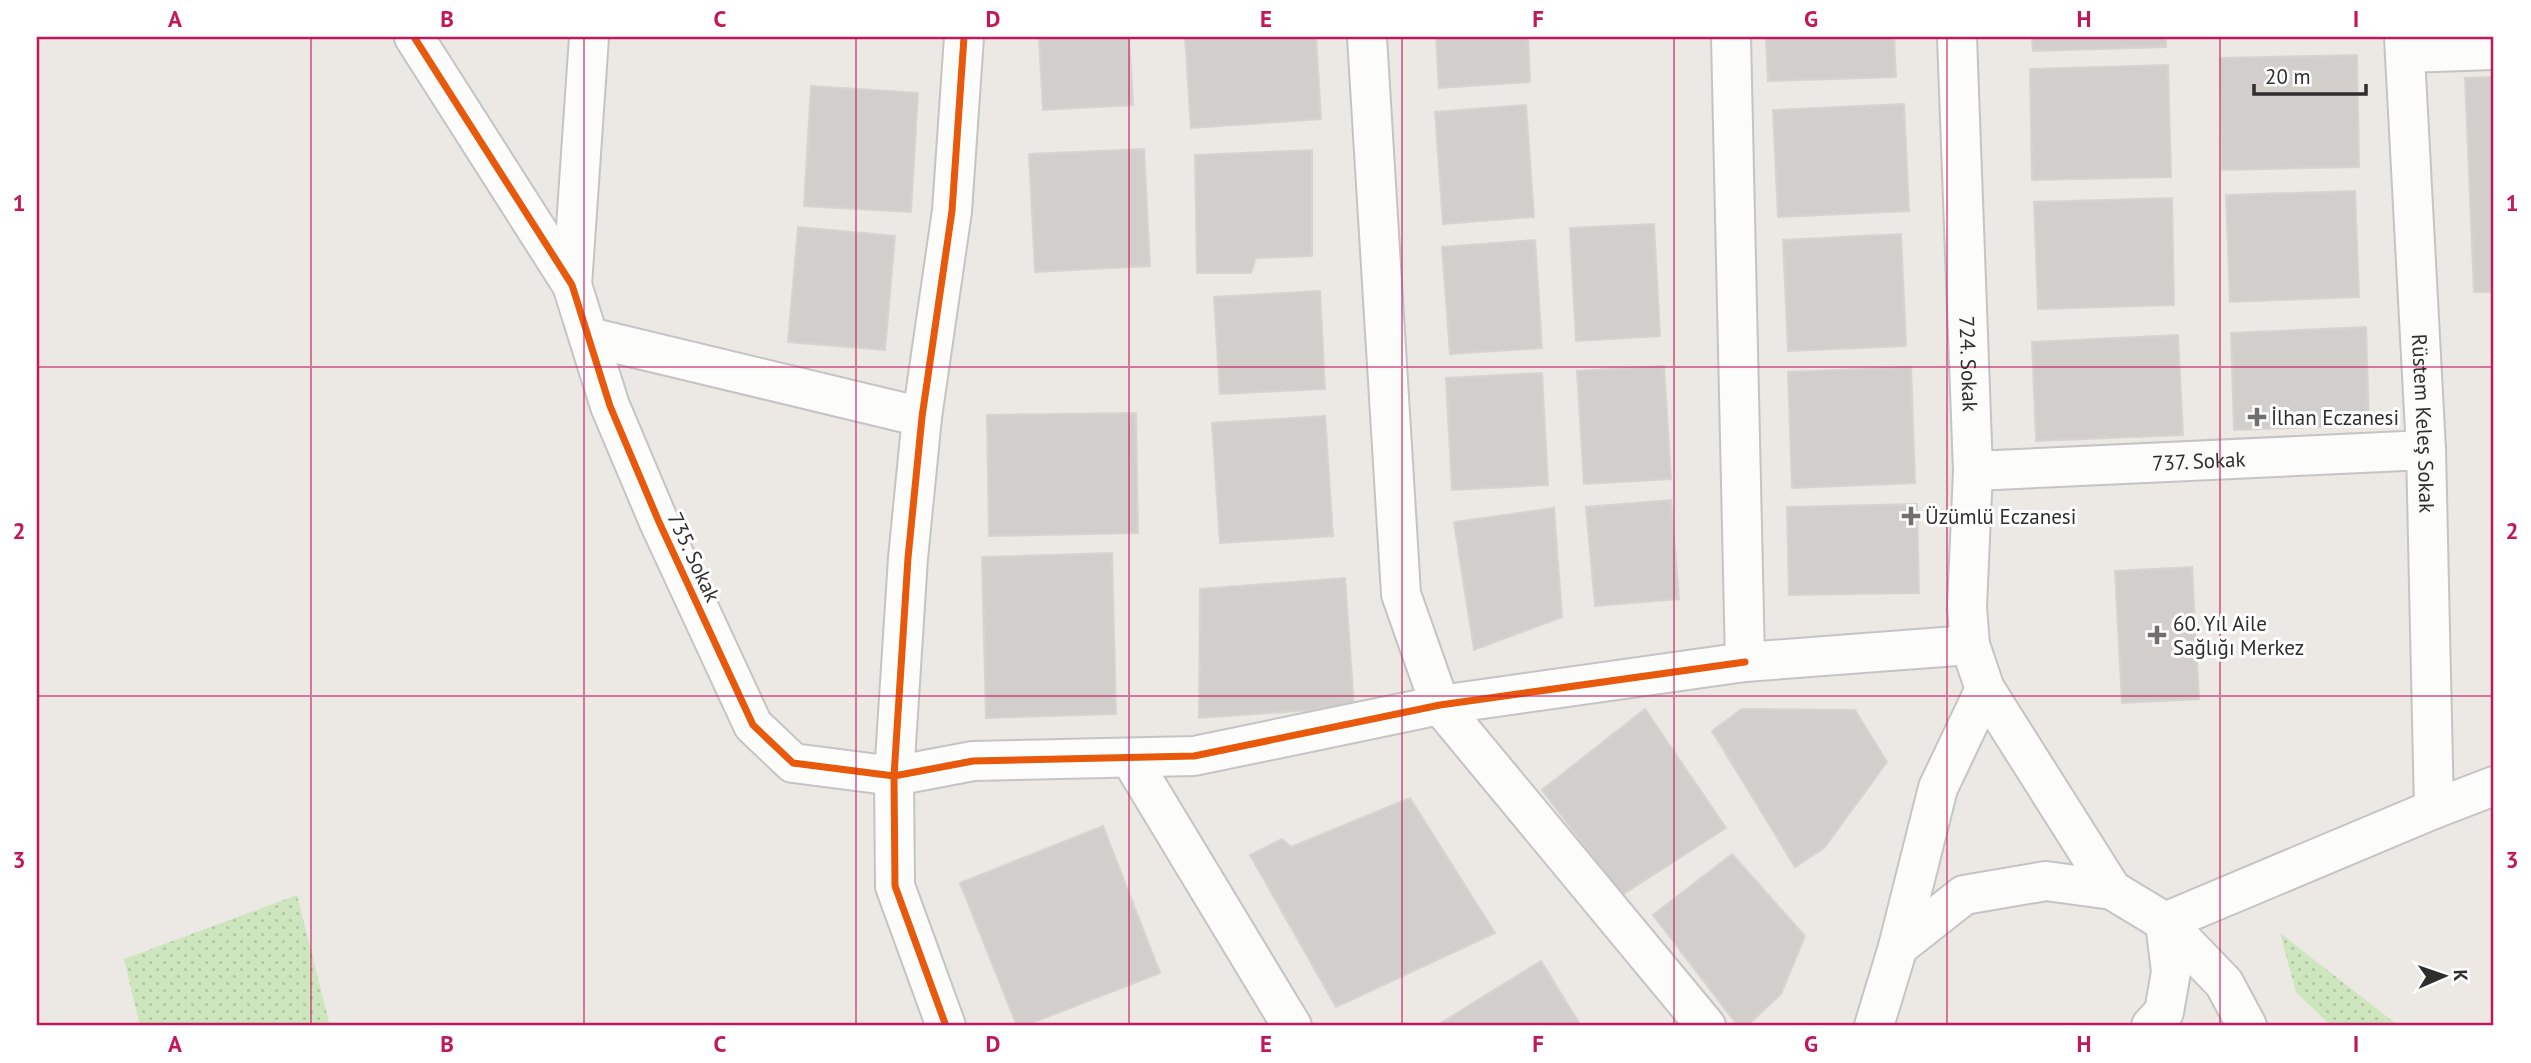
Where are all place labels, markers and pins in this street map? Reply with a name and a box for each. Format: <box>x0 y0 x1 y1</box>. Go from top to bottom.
place label: İlhan Eczanesi <box>2271 404 2399 431</box>
marker: İlhan Eczanesi <box>2249 409 2265 425</box>
place label: Üzümlü Eczanesi <box>1925 503 2076 530</box>
marker: Üzümlü Eczanesi <box>1903 508 1919 524</box>
place label: 60. Yıl Aile Sağlığı Merkez <box>2173 610 2304 661</box>
marker: 60. Yıl Aile Sağlığı Merkez <box>2147 625 2167 645</box>

